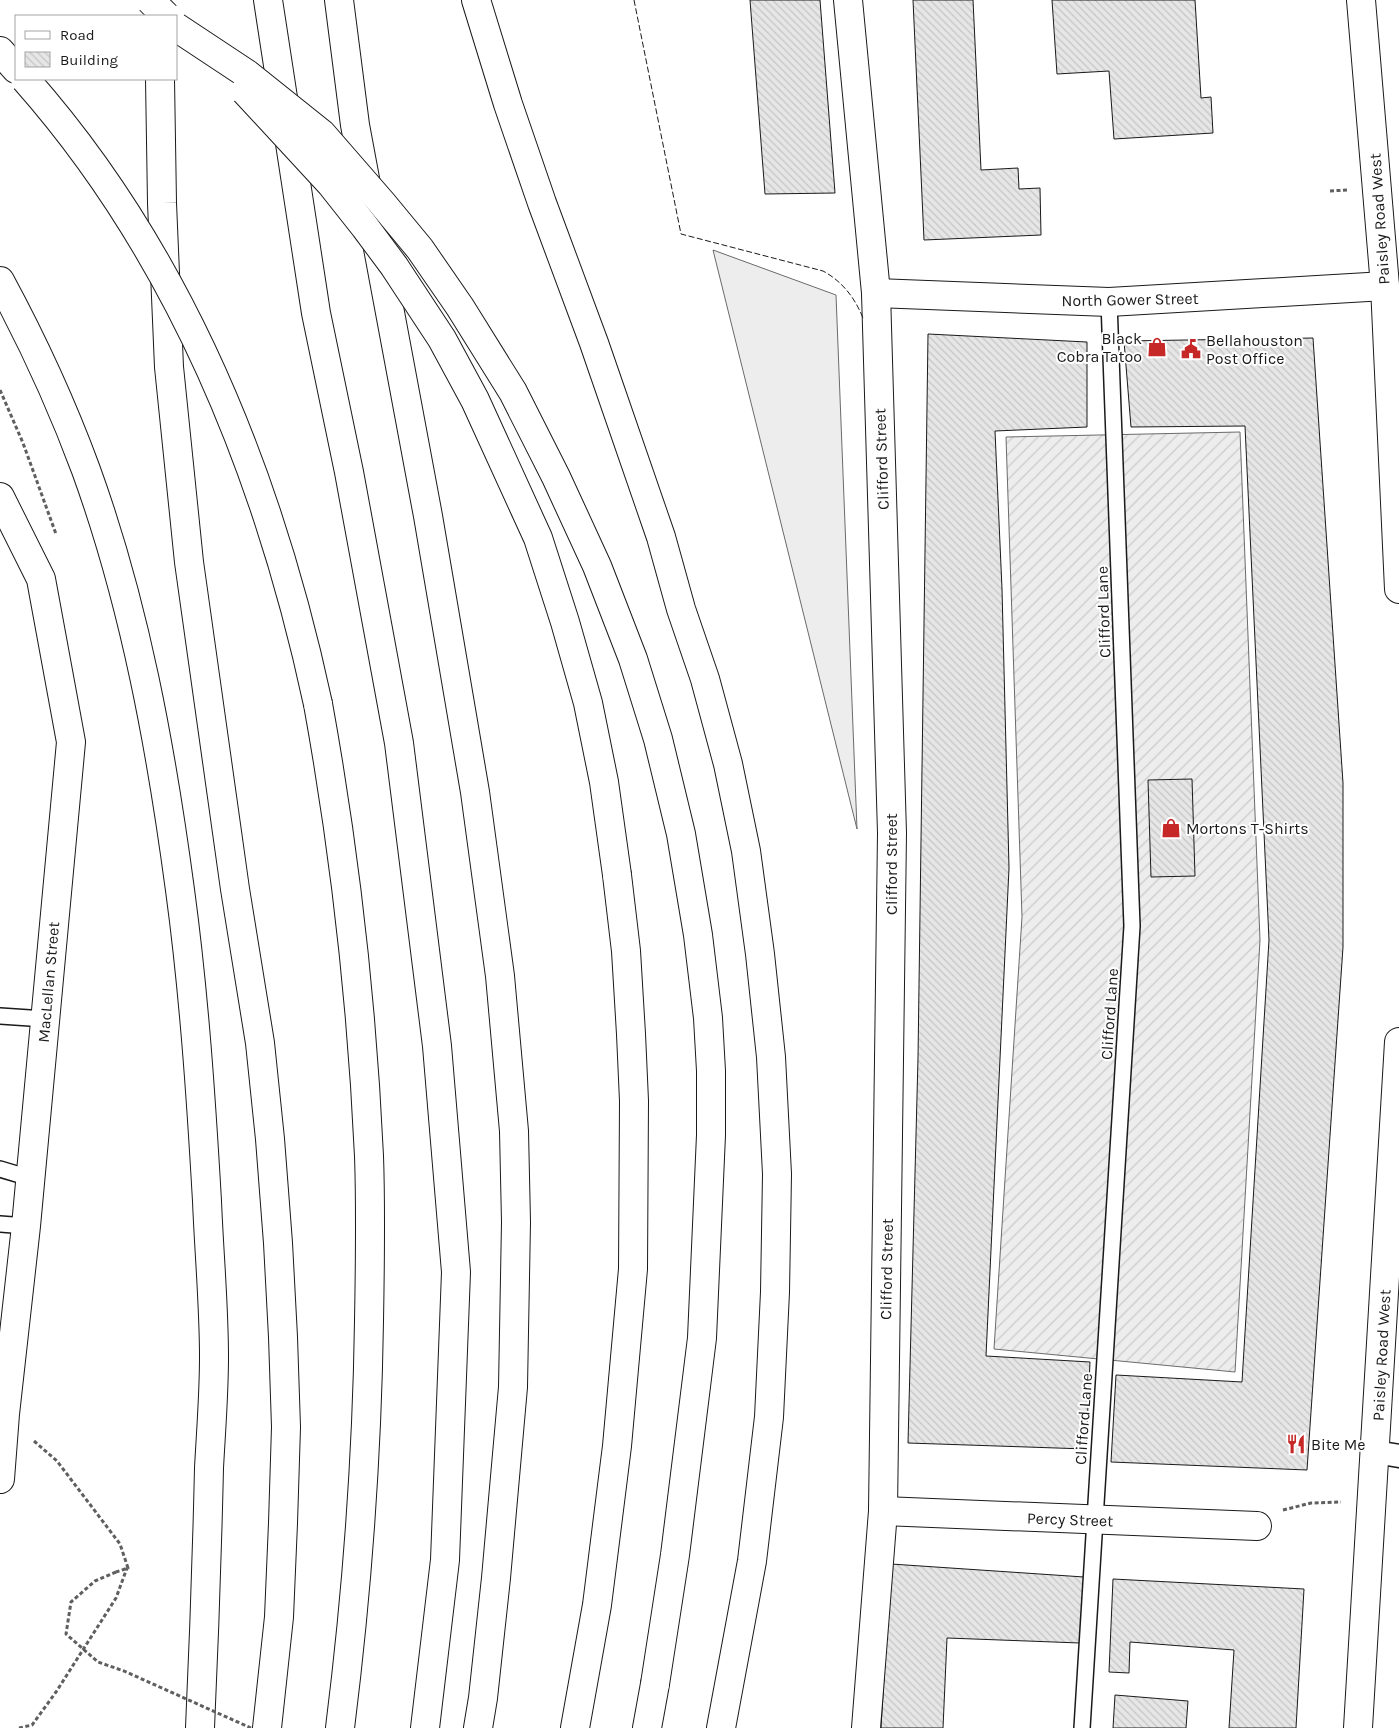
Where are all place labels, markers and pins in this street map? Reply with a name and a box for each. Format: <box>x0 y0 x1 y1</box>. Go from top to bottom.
place label: Black Cobra Tatoo <box>1057 329 1142 366</box>
place label: Bellahouston Post Office <box>1206 331 1303 368</box>
shop icon: Black Cobra Tatoo <box>1146 336 1168 358</box>
public building icon: Bellahouston Post Office <box>1180 338 1202 360</box>
shop icon: Mortons T-Shirts <box>1160 817 1182 839</box>
place label: Mortons T-Shirts <box>1186 819 1309 838</box>
restaurant icon: Bite Me <box>1285 1433 1307 1455</box>
place label: Bite Me <box>1311 1435 1366 1454</box>

